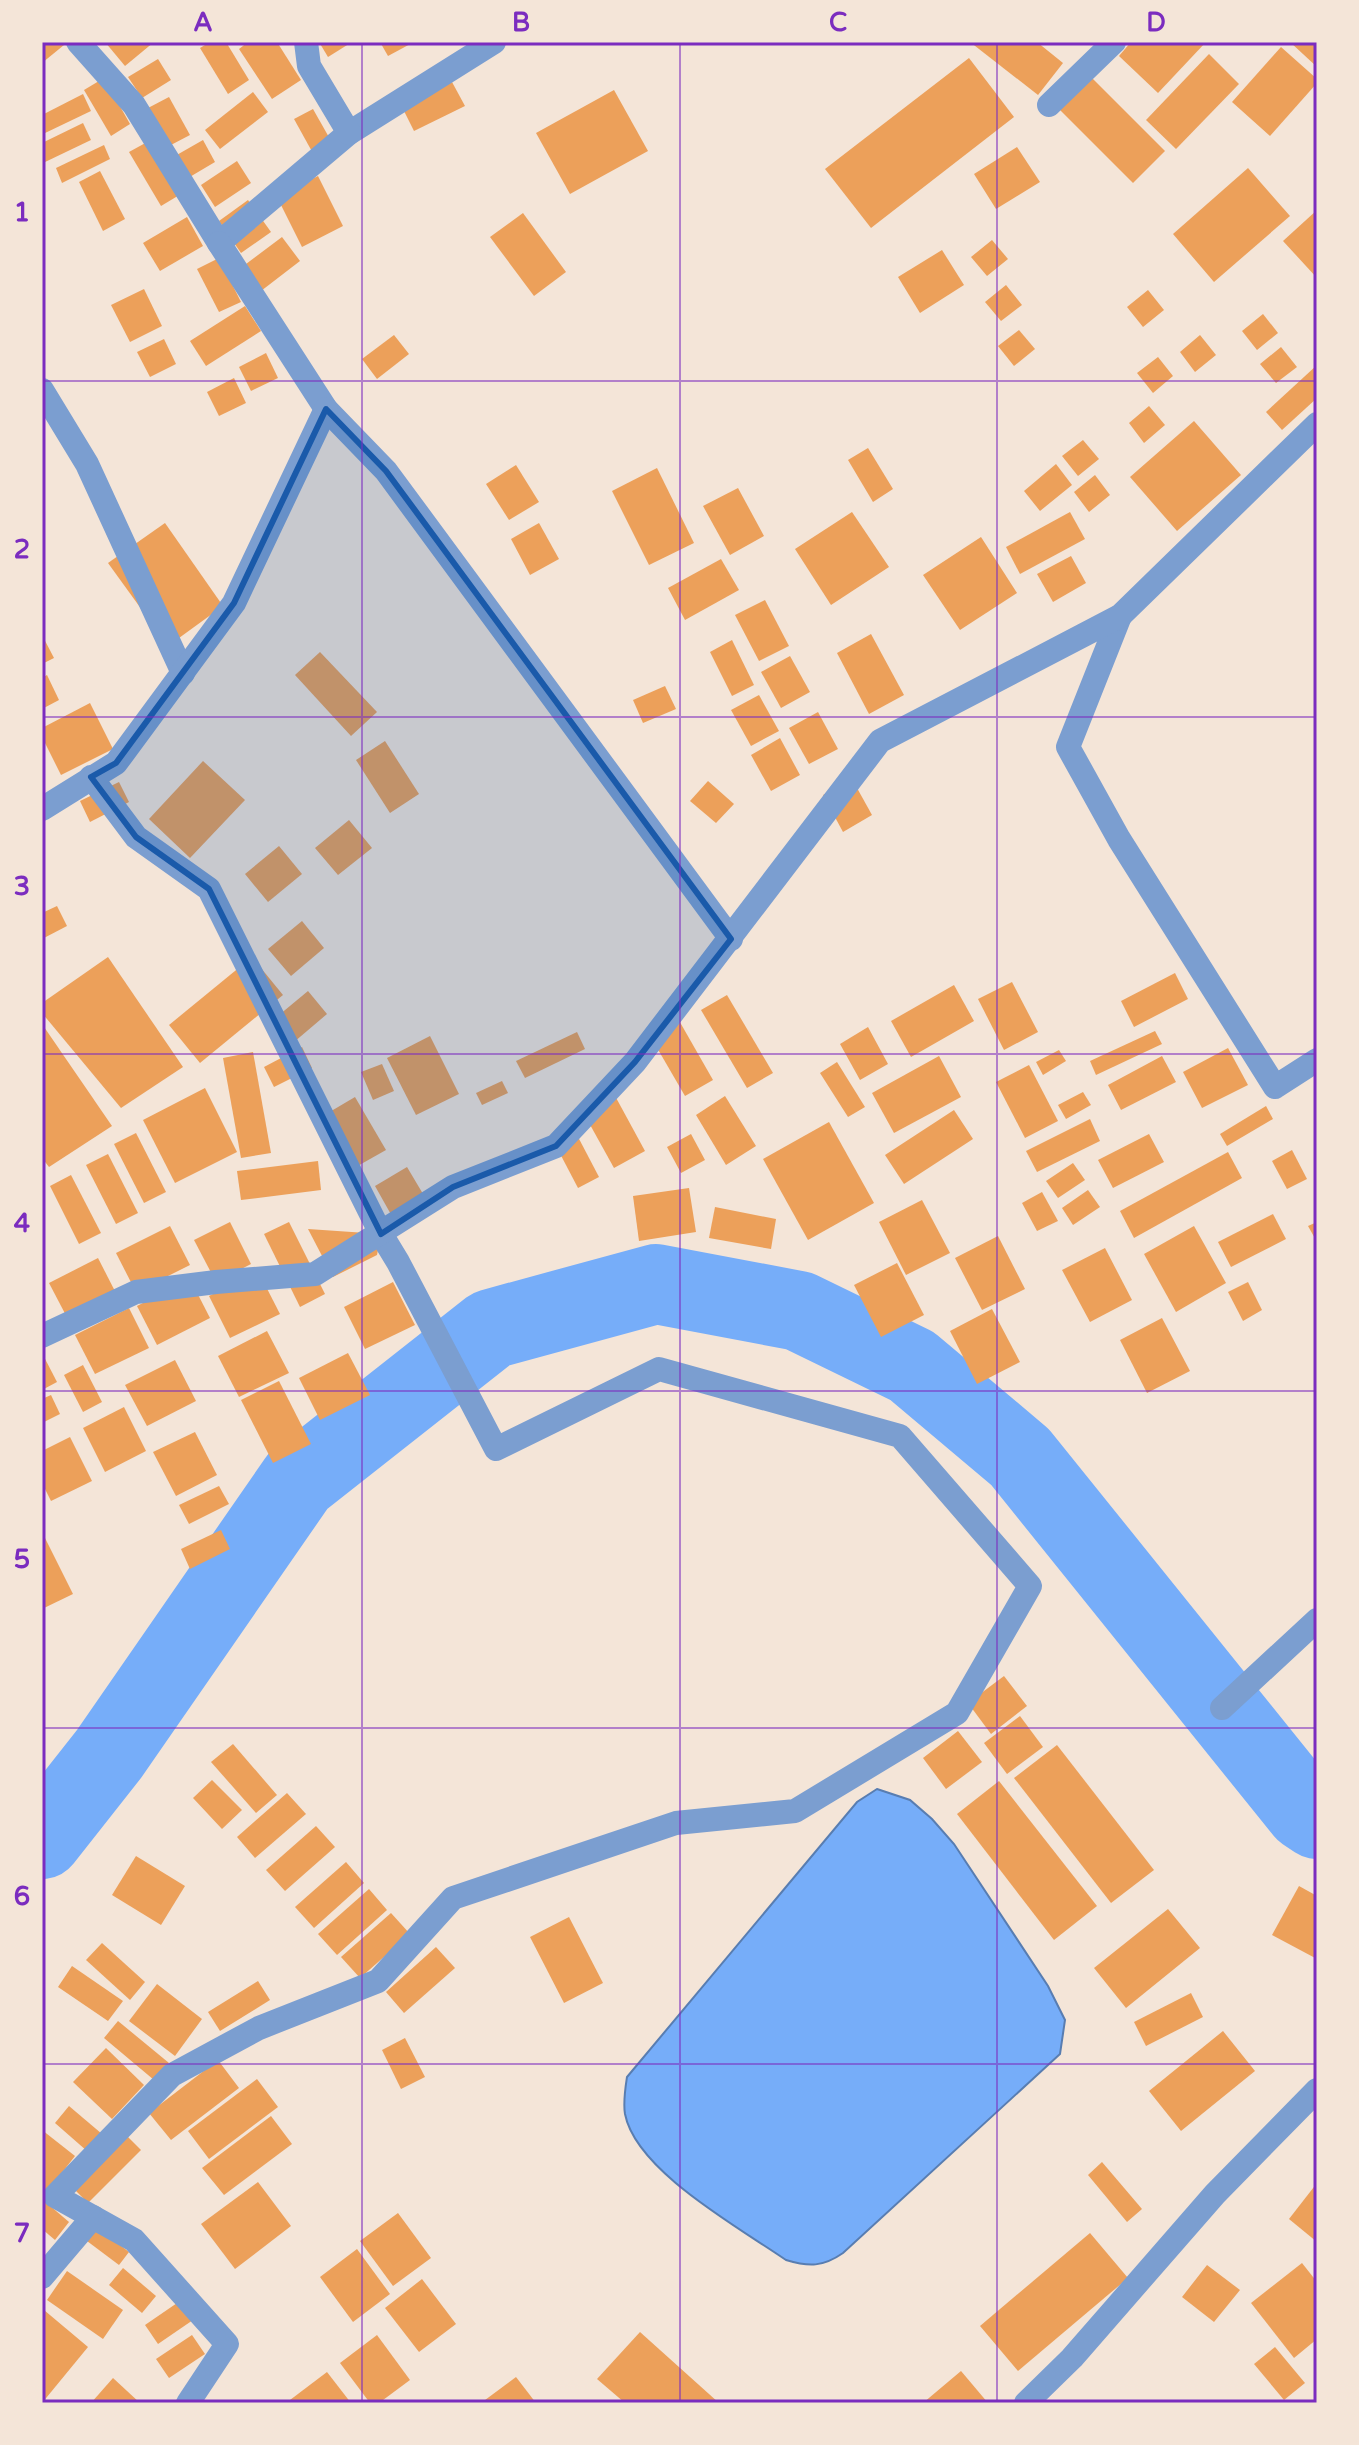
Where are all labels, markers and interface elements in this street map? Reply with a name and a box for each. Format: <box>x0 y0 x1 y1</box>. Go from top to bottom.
text: A <box>193 7 213 38</box>
text: B <box>512 7 530 38</box>
text: C <box>829 7 847 38</box>
text: D <box>1146 7 1166 38</box>
text: 1 <box>14 197 30 228</box>
text: 2 <box>14 534 30 565</box>
text: 3 <box>14 871 30 902</box>
text: 4 <box>14 1208 30 1239</box>
text: 5 <box>14 1544 30 1575</box>
text: 6 <box>14 1881 30 1912</box>
text: 7 <box>14 2218 30 2249</box>

